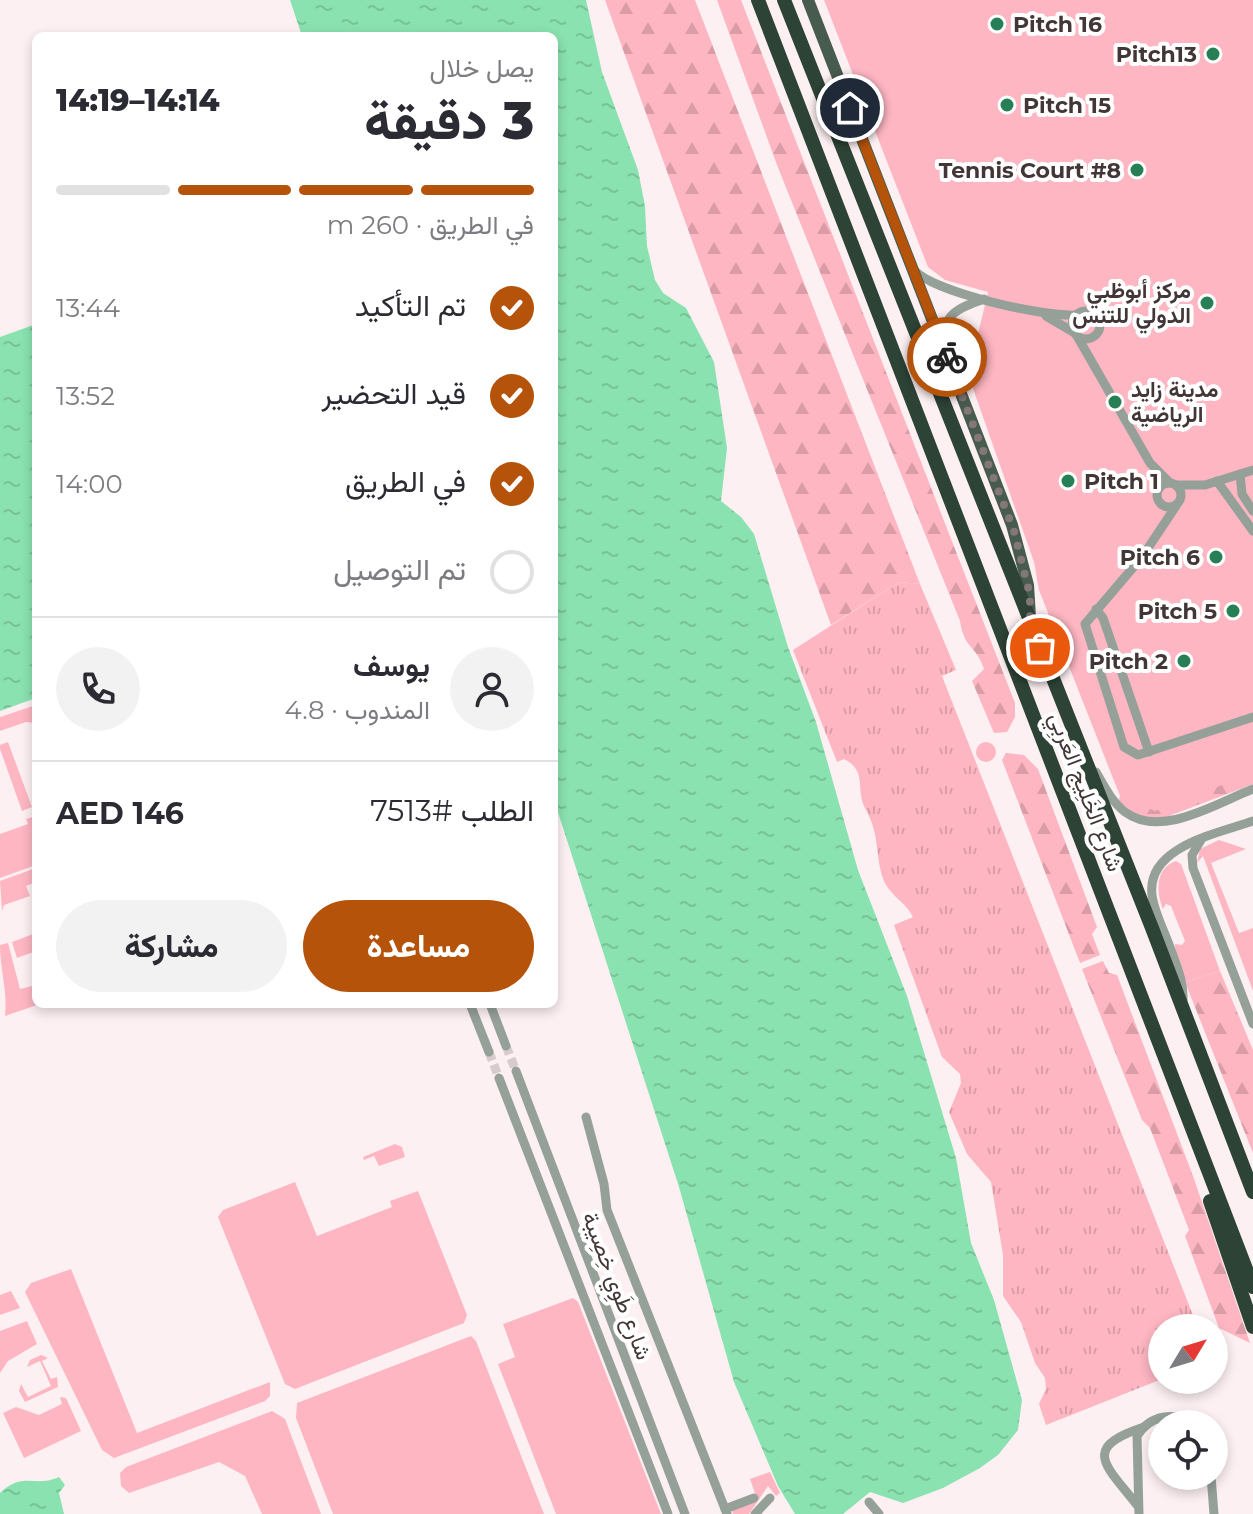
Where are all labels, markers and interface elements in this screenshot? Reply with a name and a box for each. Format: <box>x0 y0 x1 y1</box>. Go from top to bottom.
place label: Pitch 16 <box>1013 11 1102 38</box>
marker: Pitch 16 <box>988 15 1006 33</box>
place label: Pitch13 <box>1116 41 1197 68</box>
marker: Pitch13 <box>1204 45 1222 63</box>
text: يصل خلال <box>430 52 534 84</box>
pin <box>816 74 884 142</box>
text: 14:14–14:19 <box>56 82 220 119</box>
icon: home <box>828 86 872 130</box>
text: 3 دقيقة <box>364 89 534 152</box>
place label: Pitch 15 <box>1023 92 1111 119</box>
marker: Pitch 15 <box>998 96 1016 114</box>
place label: Tennis Court #8 <box>939 157 1121 184</box>
marker: Tennis Court #8 <box>1128 161 1146 179</box>
text: في الطريق · 260 m <box>327 209 534 241</box>
place label: مركز أبوظبي الدولي للتنس <box>1072 277 1191 334</box>
icon: check <box>490 286 534 330</box>
text: تم التأكيد <box>355 287 466 324</box>
text: 13:44 <box>56 292 120 324</box>
marker: مركز أبوظبي الدولي للتنس <box>1198 294 1216 312</box>
courier <box>907 317 987 397</box>
icon: bike <box>925 335 969 379</box>
icon: check <box>490 374 534 418</box>
text: قيد التحضير <box>321 375 466 412</box>
place label: مدينة زايد الرياضية <box>1131 376 1218 428</box>
text: 13:52 <box>56 380 115 412</box>
marker: مدينة زايد الرياضية <box>1106 393 1124 411</box>
icon: check <box>490 462 534 506</box>
text: في الطريق <box>345 463 466 500</box>
text: 14:00 <box>56 468 123 500</box>
place label: Pitch 1 <box>1084 468 1159 495</box>
marker: Pitch 1 <box>1059 472 1077 490</box>
place label: Pitch 6 <box>1120 544 1200 571</box>
marker: Pitch 6 <box>1207 548 1225 566</box>
text: تم التوصيل <box>333 551 466 588</box>
place label: Pitch 5 <box>1138 598 1217 625</box>
marker: Pitch 5 <box>1224 602 1242 620</box>
pin <box>1006 614 1074 682</box>
icon: bag <box>1018 626 1062 670</box>
button: phone <box>56 647 140 731</box>
text: يوسف <box>353 647 430 684</box>
button: person <box>450 647 534 731</box>
place label: Pitch 2 <box>1089 648 1168 675</box>
marker: Pitch 2 <box>1175 652 1193 670</box>
text: المندوب · 4.8 <box>284 694 430 726</box>
street label: شارع الخَلِيج العَربِي <box>1039 709 1129 877</box>
text: الطلب #7513 <box>370 792 534 829</box>
text: AED 146 <box>56 795 184 832</box>
button: مشاركة <box>56 900 287 992</box>
button: مساعدة <box>303 900 534 992</box>
street label: شارع طَوِي خِصِيبة <box>572 1208 658 1365</box>
north arrow <box>1148 1314 1228 1394</box>
map controls <box>1148 1314 1228 1490</box>
button: locate <box>1148 1410 1228 1490</box>

